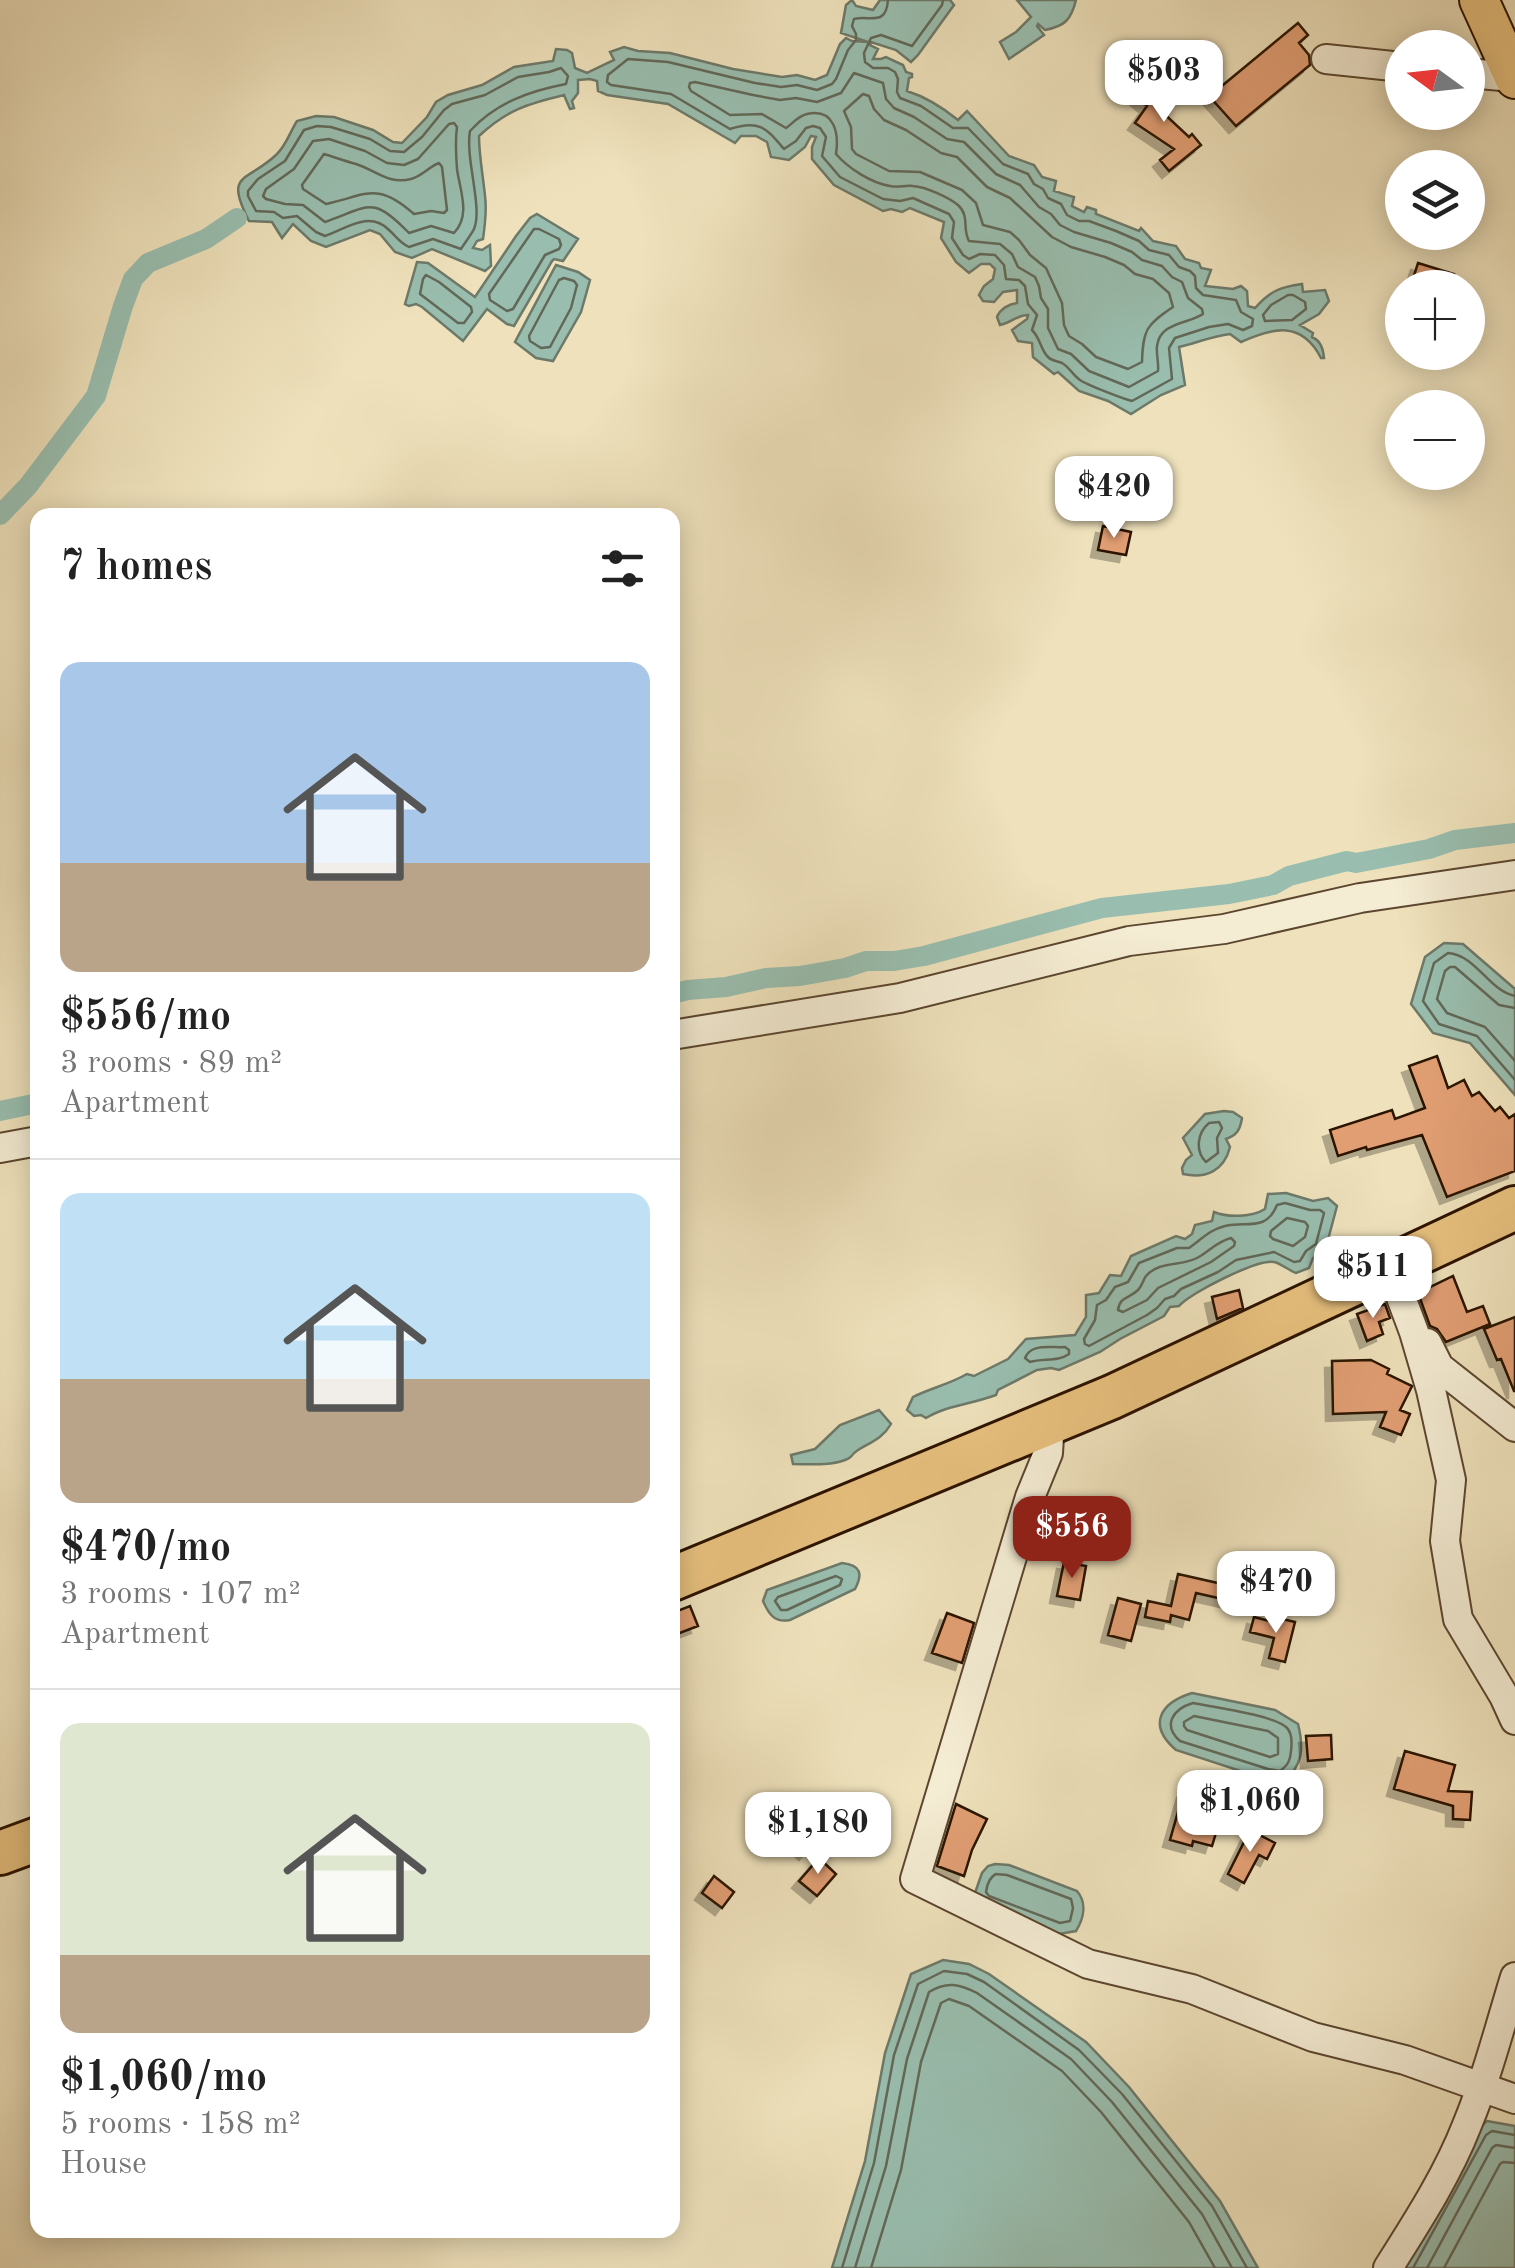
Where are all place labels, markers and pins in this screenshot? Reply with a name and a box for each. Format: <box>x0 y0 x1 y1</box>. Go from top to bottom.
pin: $503 <box>1105 40 1223 125</box>
pin: $420 <box>1055 456 1173 541</box>
pin: $511 <box>1314 1236 1432 1321</box>
pin: $556 <box>1013 1496 1131 1581</box>
pin: $470 <box>1217 1551 1335 1636</box>
pin: $1,060 <box>1169 1770 1331 1855</box>
pin: $1,180 <box>737 1792 899 1877</box>

